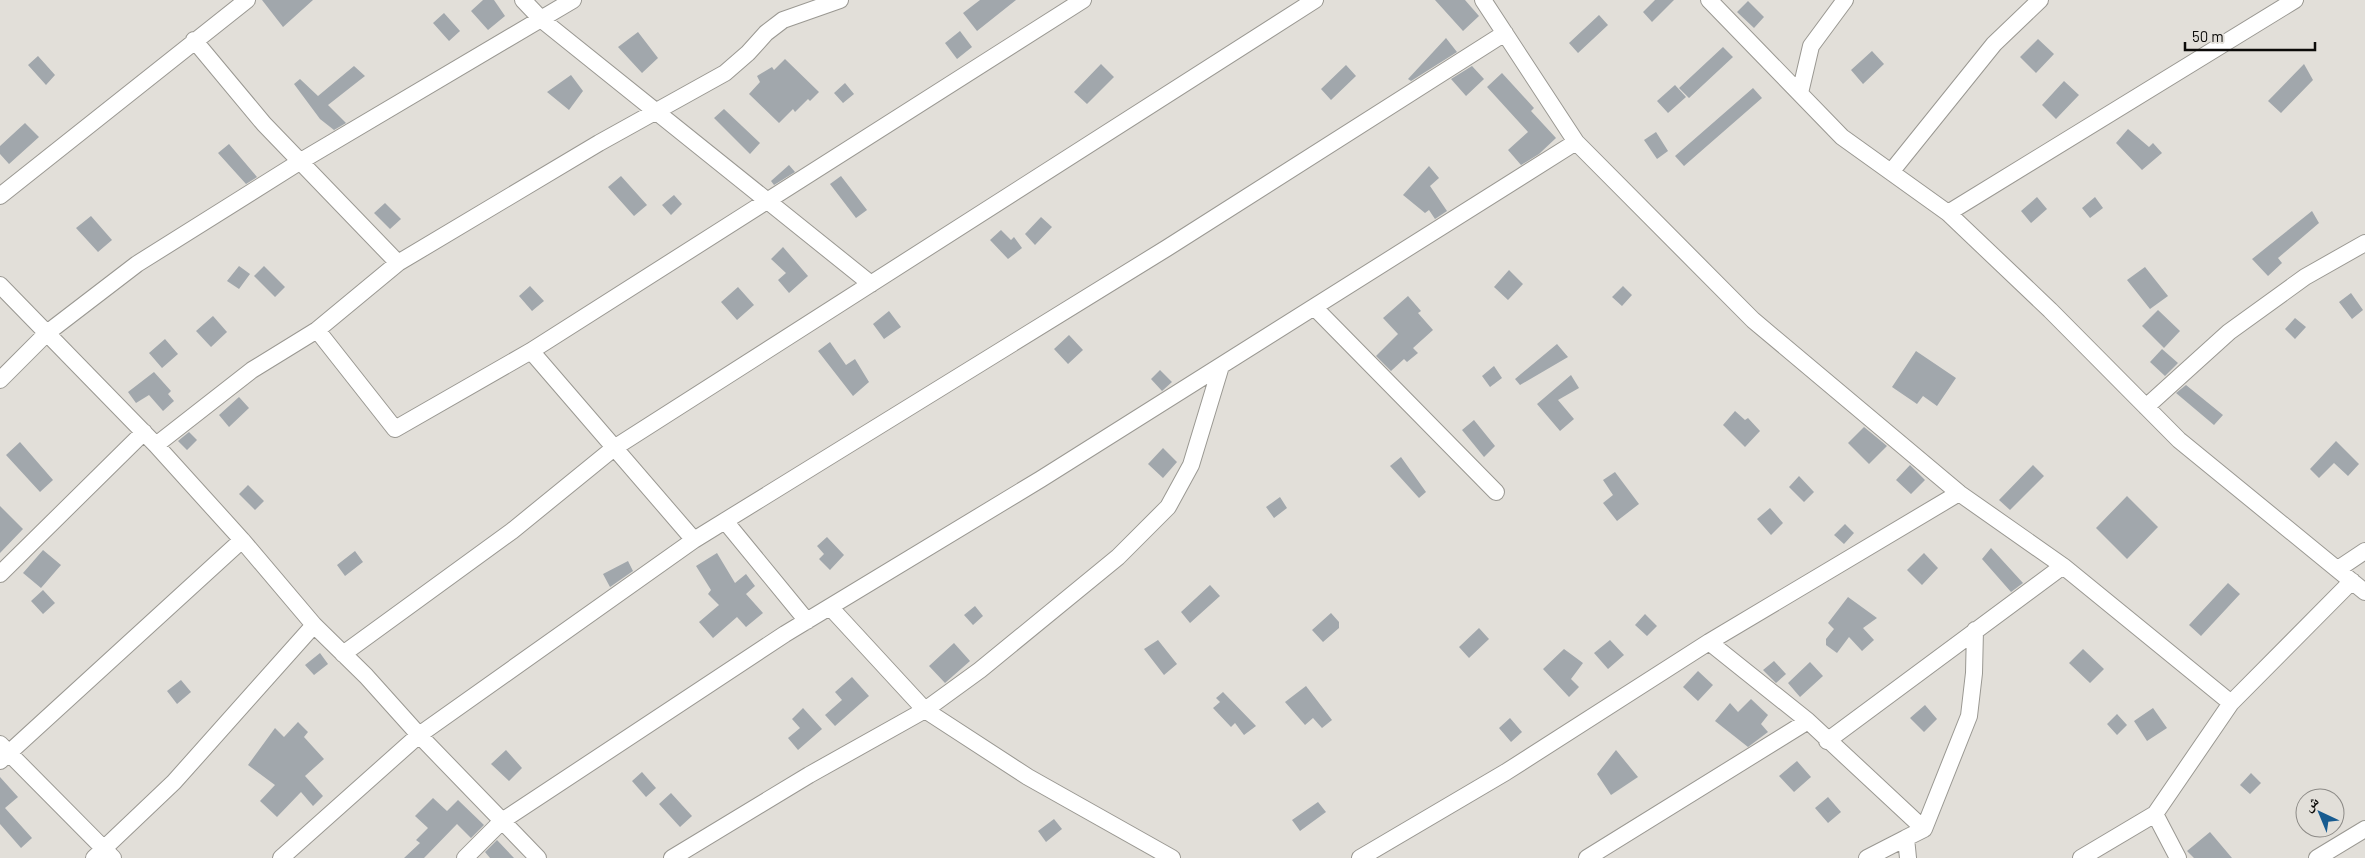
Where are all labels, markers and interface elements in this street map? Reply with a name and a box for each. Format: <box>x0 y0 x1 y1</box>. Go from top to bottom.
scale bar <box>2185 20 2315 52</box>
text: 50 m <box>2192 27 2224 45</box>
north arrow <box>2295 788 2345 838</box>
text: ش <box>2299 792 2323 815</box>

